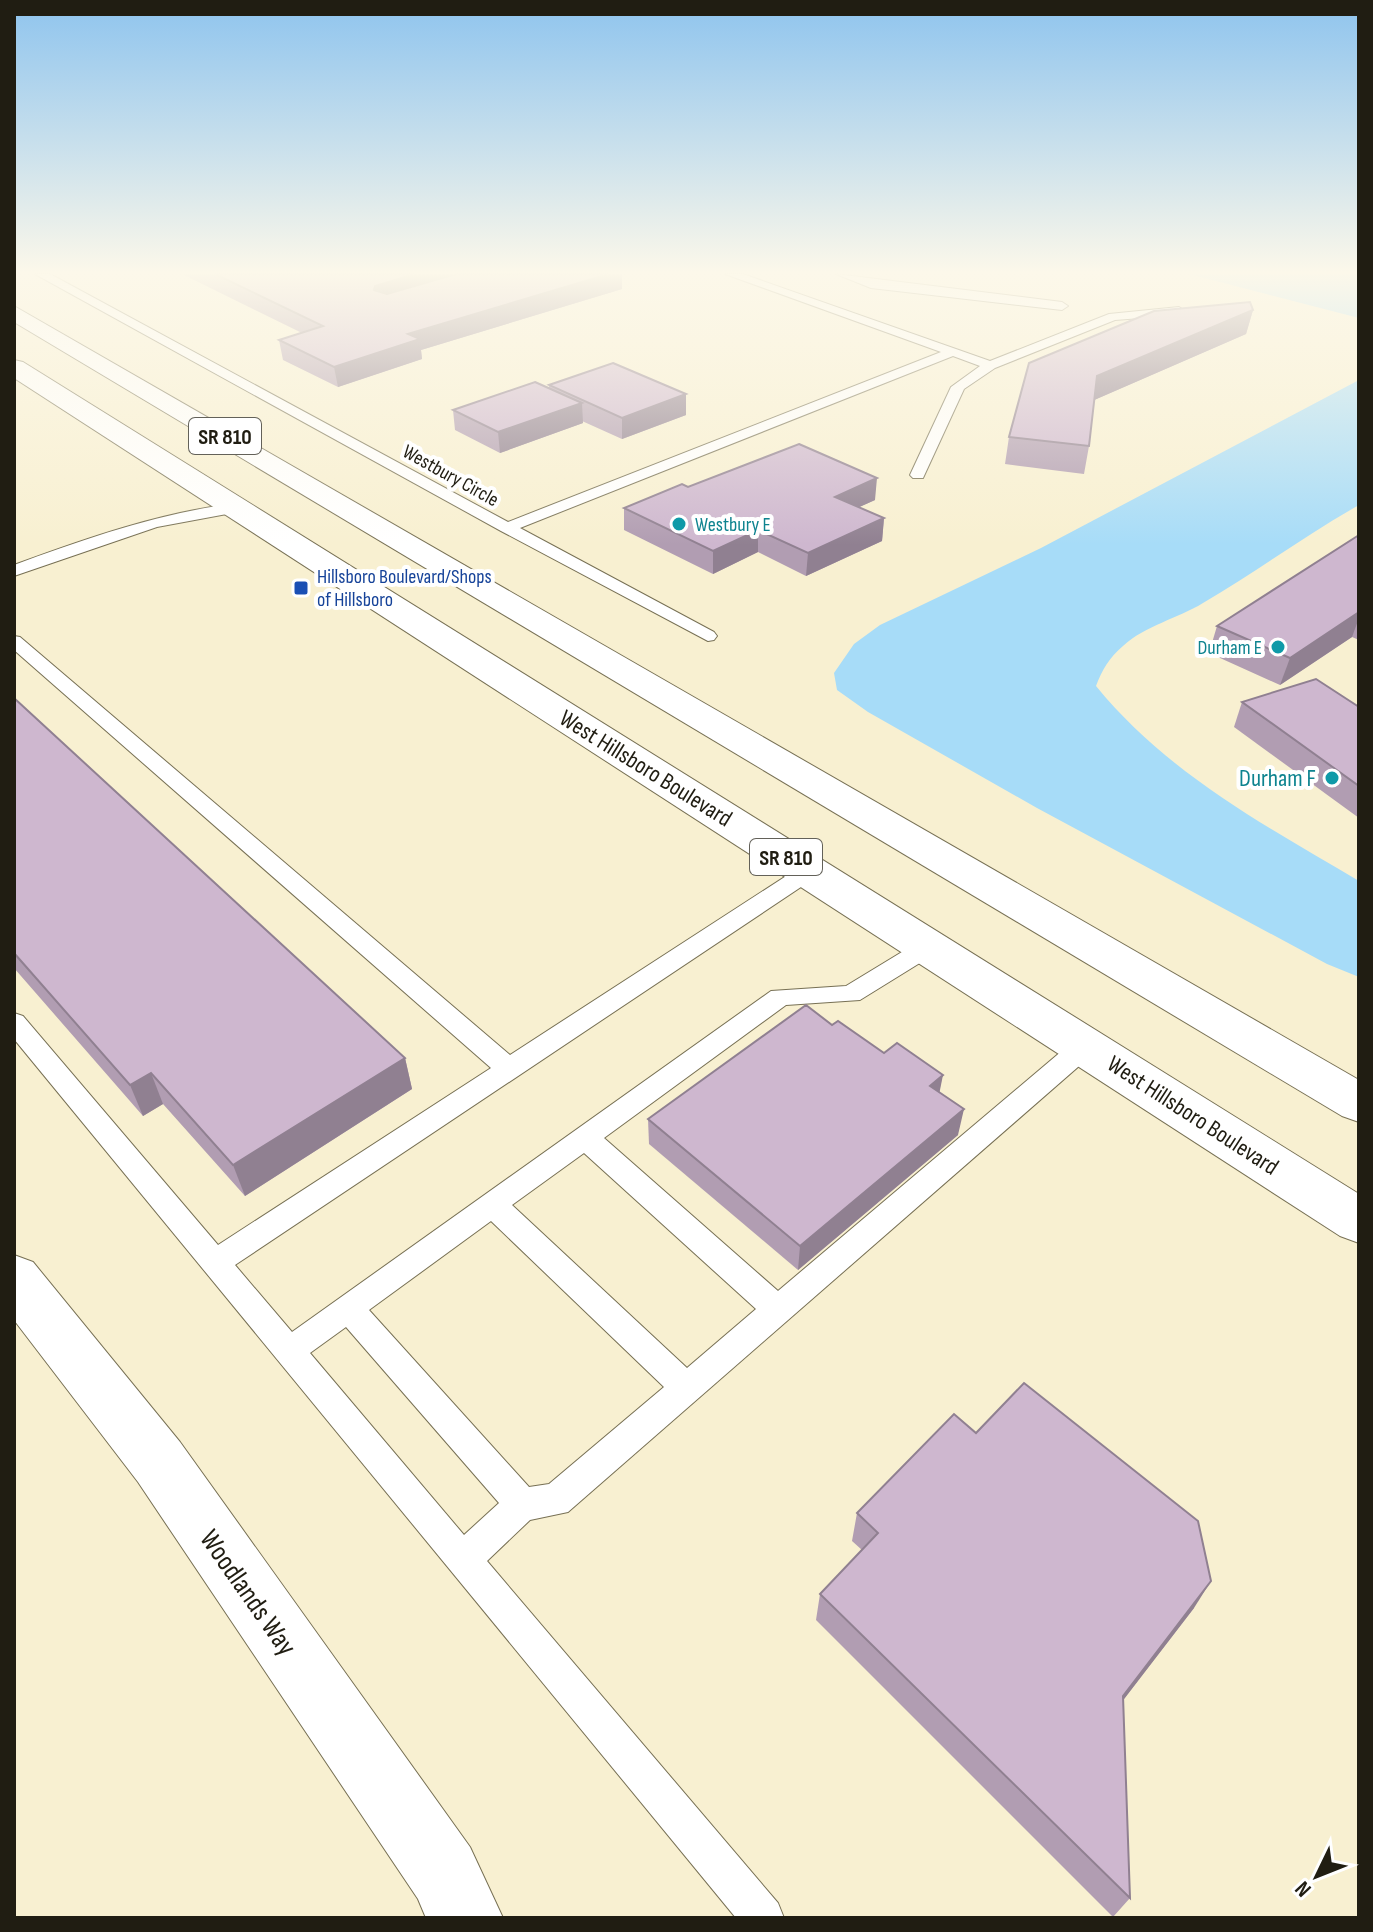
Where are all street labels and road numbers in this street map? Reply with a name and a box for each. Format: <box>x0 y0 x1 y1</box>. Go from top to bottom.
road number: SR 810 <box>189 418 261 454</box>
street label: Westbury Circle <box>398 440 503 512</box>
street label: West Hillsboro Boulevard <box>554 704 738 833</box>
road number: SR 810 <box>750 839 822 875</box>
street label: West Hillsboro Boulevard <box>1102 1049 1284 1182</box>
street label: Woodlands Way <box>192 1524 303 1662</box>

